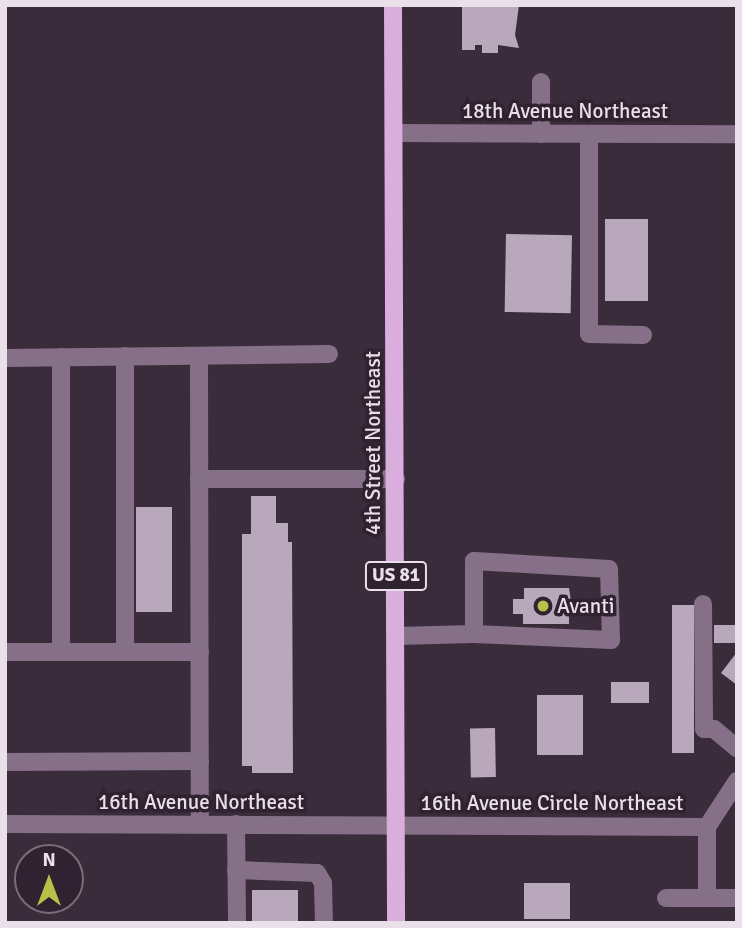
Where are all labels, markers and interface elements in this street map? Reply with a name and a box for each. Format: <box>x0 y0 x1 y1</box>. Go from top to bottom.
street label: 18th Avenue Northeast <box>462 98 668 124</box>
street label: 4th Street Northeast <box>360 351 386 535</box>
road number: US 81 <box>364 561 428 592</box>
place label: Avanti <box>557 593 614 619</box>
marker: Avanti <box>535 598 551 614</box>
street label: 16th Avenue Northeast <box>98 789 304 815</box>
street label: 16th Avenue Circle Northeast <box>421 790 683 816</box>
north arrow <box>14 844 84 914</box>
text: N <box>42 848 56 872</box>

